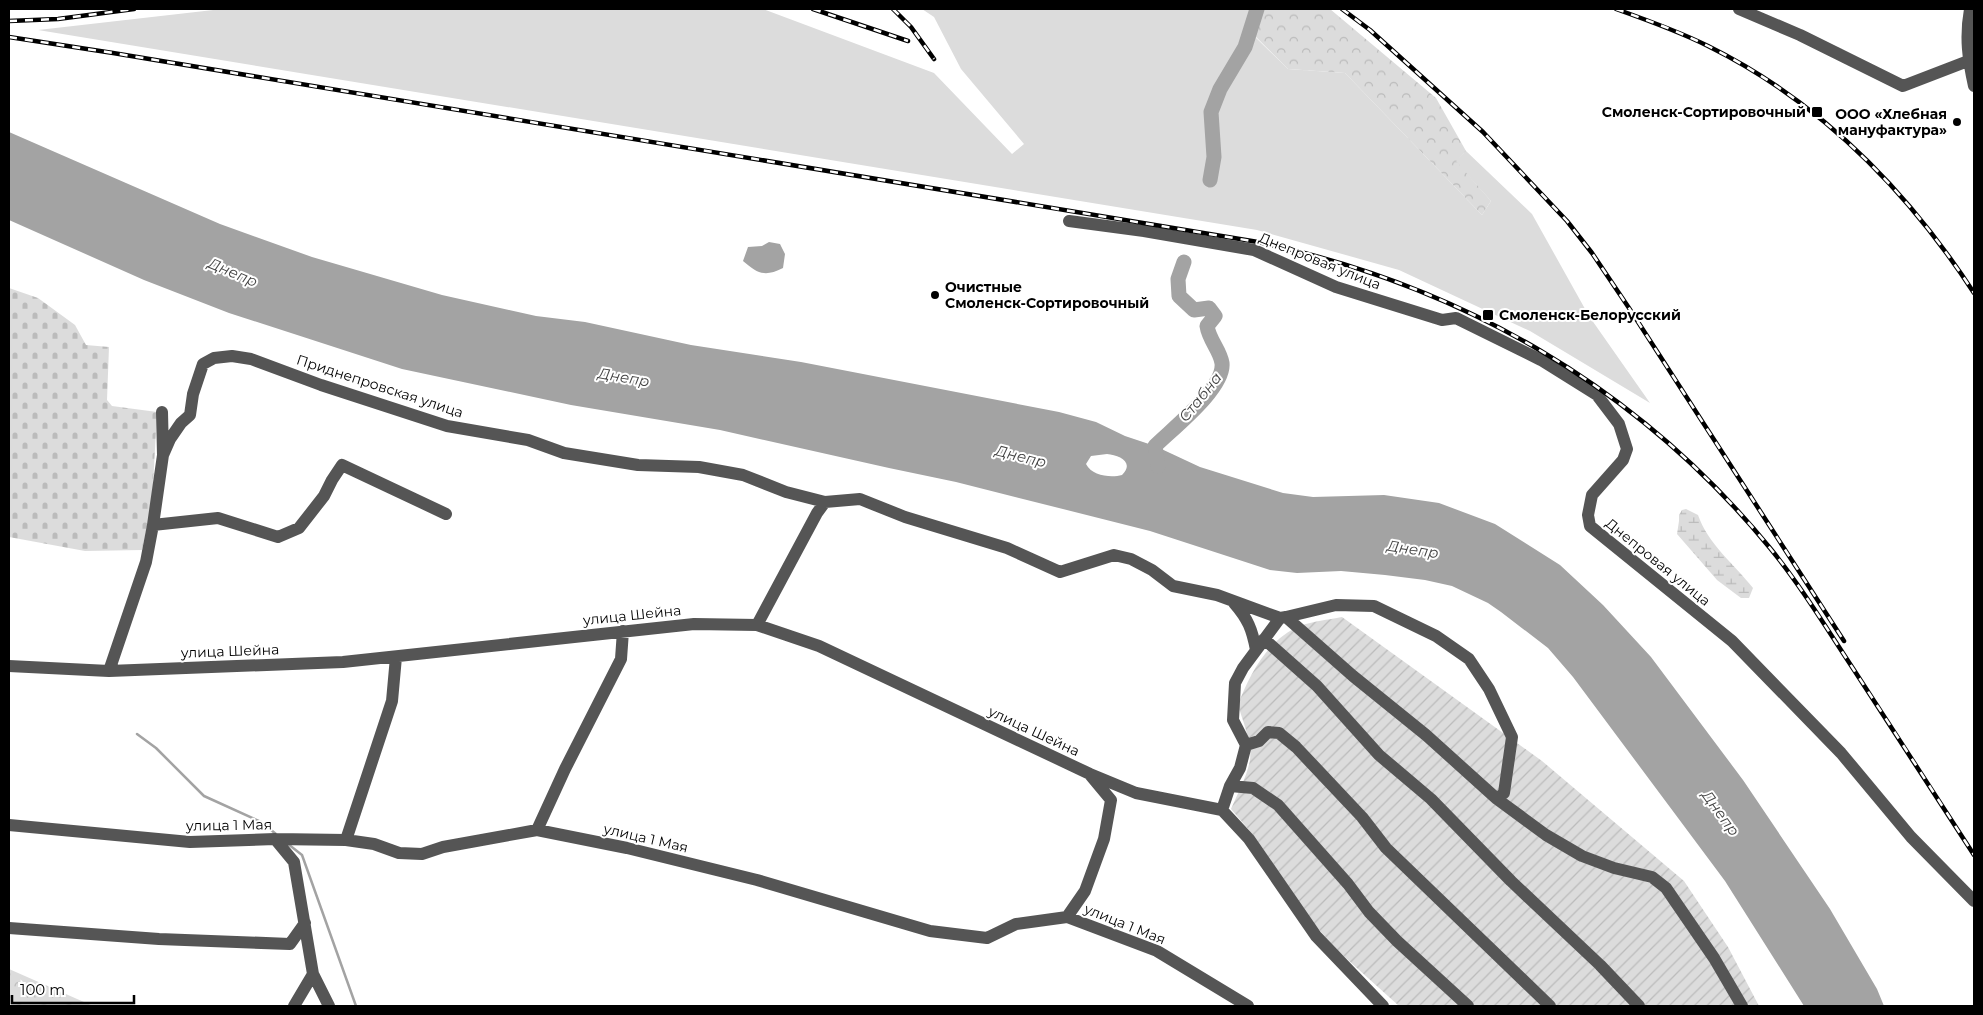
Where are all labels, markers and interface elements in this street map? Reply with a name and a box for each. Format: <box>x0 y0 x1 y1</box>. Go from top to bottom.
place label: Смоленск-Сортировочный <box>1602 103 1806 121</box>
marker: Смоленск-Сортировочный <box>1810 105 1824 119</box>
place label: ООО «Хлебная мануфактура» <box>1835 105 1947 139</box>
marker: ООО «Хлебная мануфактура» <box>1951 116 1963 128</box>
street label: Днепровая улица <box>1256 228 1384 294</box>
water label: Днепр <box>204 252 261 291</box>
place label: Очистные Смоленск-Сортировочный <box>945 278 1149 312</box>
marker: Очистные Смоленск-Сортировочный <box>929 289 941 301</box>
place label: Смоленск-Белорусский <box>1499 306 1681 324</box>
marker: Смоленск-Белорусский <box>1481 308 1495 322</box>
street label: Приднепровская улица <box>294 351 466 421</box>
water label: Днепр <box>595 363 651 391</box>
water label: Стабна <box>1174 368 1226 426</box>
water label: Днепр <box>992 440 1048 471</box>
street label: Днепровая улица <box>1602 514 1714 610</box>
water label: Днепр <box>1384 535 1440 562</box>
street label: улица Шейна <box>581 601 682 629</box>
street label: улица Шейна <box>179 640 280 662</box>
street label: улица Шейна <box>985 702 1082 760</box>
water label: Днепр <box>1697 785 1744 840</box>
street label: улица 1 Мая <box>185 815 272 835</box>
street label: улица 1 Мая <box>601 819 690 856</box>
street label: улица 1 Мая <box>1081 899 1168 948</box>
scale bar <box>12 972 135 1004</box>
text: 100 m <box>20 980 65 999</box>

